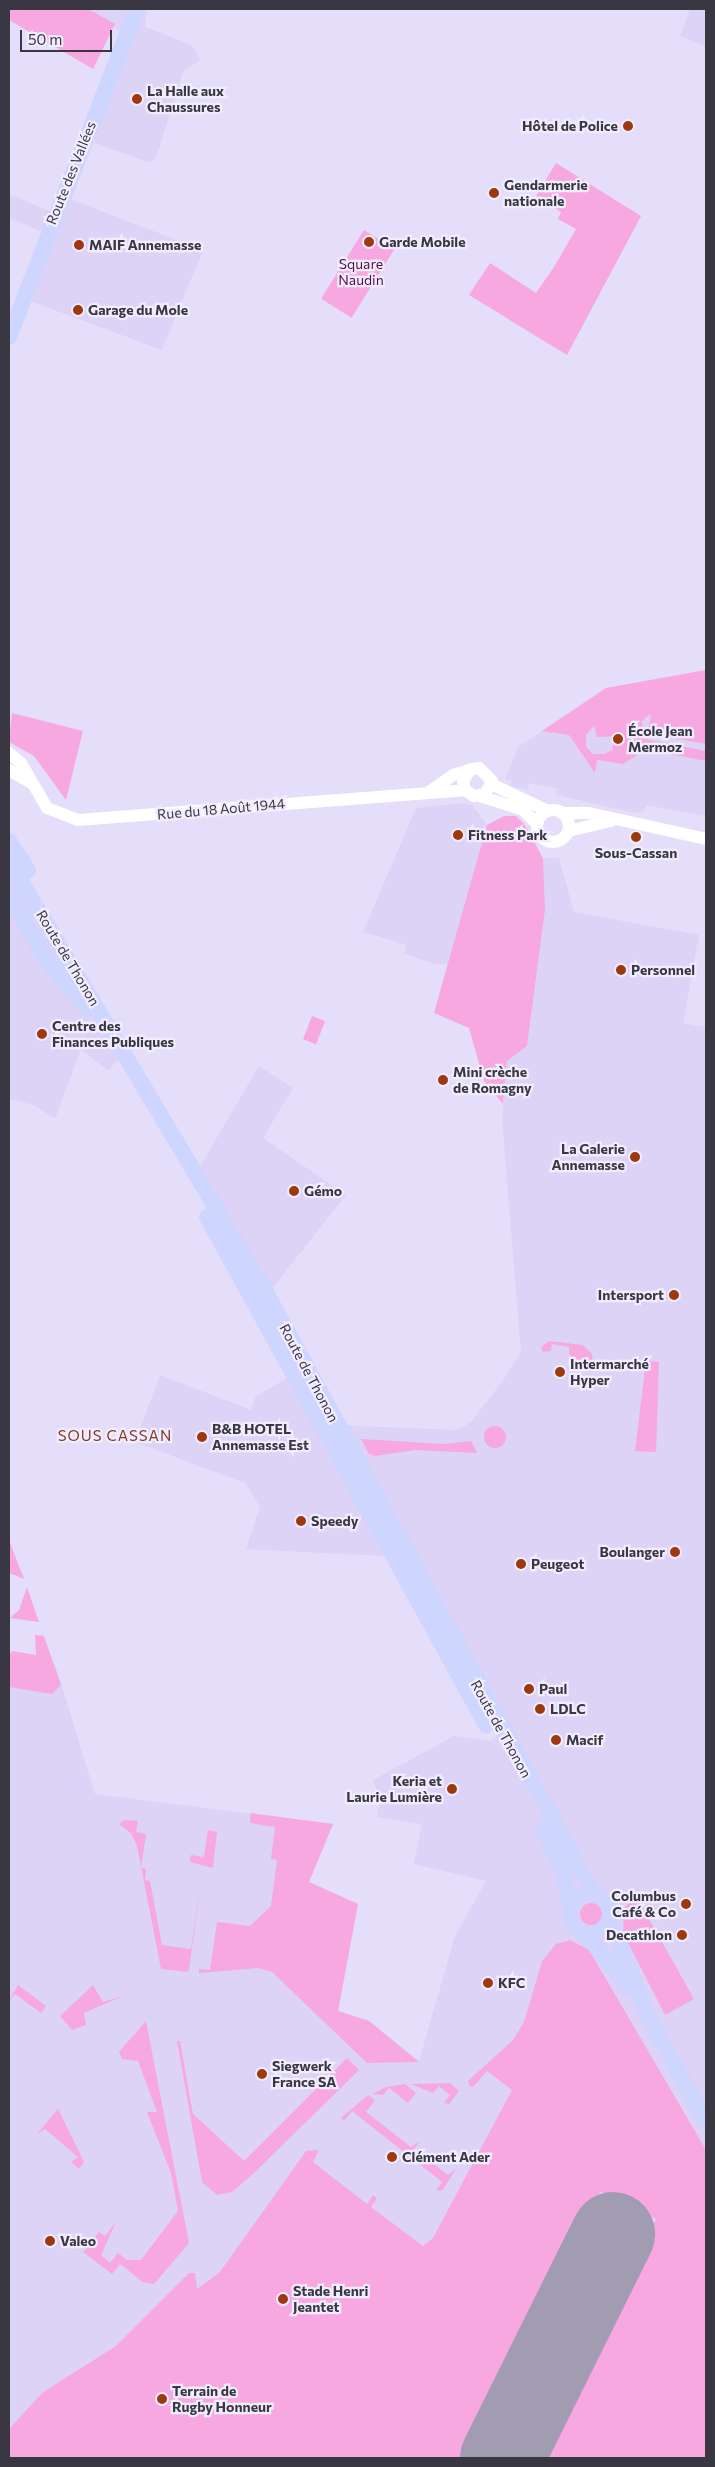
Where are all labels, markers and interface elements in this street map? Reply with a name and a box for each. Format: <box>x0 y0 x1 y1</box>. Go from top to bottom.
scale bar <box>22 20 115 52</box>
text: 50 m <box>28 30 62 48</box>
place label: La Halle aux Chaussures <box>147 83 224 115</box>
marker: La Halle aux Chaussures <box>131 93 143 105</box>
place label: Hôtel de Police <box>522 118 618 134</box>
street label: Route des Vallées <box>43 119 99 227</box>
marker: Hôtel de Police <box>622 120 634 132</box>
place label: Gendarmerie nationale <box>504 177 588 210</box>
marker: Gendarmerie nationale <box>488 187 500 199</box>
place label: Garde Mobile <box>379 234 466 250</box>
marker: Garde Mobile <box>363 236 375 248</box>
place label: MAIF Annemasse <box>89 237 201 253</box>
marker: MAIF Annemasse <box>73 239 85 251</box>
park label: Square Naudin <box>338 256 384 288</box>
place label: Garage du Mole <box>88 302 188 318</box>
marker: Garage du Mole <box>72 304 84 316</box>
place label: École Jean Mermoz <box>628 723 693 756</box>
marker: École Jean Mermoz <box>612 733 624 745</box>
street label: Rue du 18 Août 1944 <box>156 795 286 823</box>
place label: Fitness Park <box>468 827 547 843</box>
marker: Fitness Park <box>452 829 464 841</box>
marker: Sous-Cassan <box>630 831 642 843</box>
place label: Sous-Cassan <box>595 845 677 861</box>
street label: Route de Thonon <box>33 907 103 1009</box>
place label: Personnel <box>631 962 695 978</box>
marker: Personnel <box>615 964 627 976</box>
place label: Centre des Finances Publiques <box>52 1018 174 1050</box>
marker: Centre des Finances Publiques <box>36 1028 48 1040</box>
place label: Mini crèche de Romagny <box>453 1064 532 1096</box>
marker: Mini crèche de Romagny <box>437 1074 449 1086</box>
place label: La Galerie Annemasse <box>551 1141 625 1174</box>
marker: La Galerie Annemasse <box>629 1151 641 1163</box>
place label: Gémo <box>304 1183 342 1199</box>
marker: Gémo <box>288 1185 300 1197</box>
place label: Intersport <box>598 1287 664 1303</box>
marker: Intersport <box>668 1289 680 1301</box>
street label: Route de Thonon <box>276 1321 342 1425</box>
place label: Intermarché Hyper <box>570 1356 649 1388</box>
marker: Intermarché Hyper <box>554 1366 566 1378</box>
place label: B&B HOTEL Annemasse Est <box>212 1421 309 1454</box>
district label: SOUS CASSAN <box>56 1427 174 1445</box>
marker: B&B HOTEL Annemasse Est <box>196 1431 208 1443</box>
place label: Speedy <box>311 1513 358 1529</box>
marker: Speedy <box>295 1515 307 1527</box>
place label: Boulanger <box>599 1544 665 1560</box>
marker: Boulanger <box>669 1546 681 1558</box>
place label: Peugeot <box>531 1556 584 1572</box>
marker: Peugeot <box>515 1558 527 1570</box>
street label: Route de Thonon <box>467 1677 535 1781</box>
place label: Paul <box>539 1681 567 1697</box>
marker: Paul <box>523 1683 535 1695</box>
place label: LDLC <box>550 1701 586 1717</box>
marker: LDLC <box>534 1703 546 1715</box>
place label: Macif <box>566 1732 603 1748</box>
marker: Macif <box>550 1734 562 1746</box>
place label: Keria et Laurie Lumière <box>346 1773 442 1805</box>
marker: Keria et Laurie Lumière <box>446 1783 458 1795</box>
place label: Columbus Café & Co <box>611 1888 676 1920</box>
marker: Columbus Café & Co <box>680 1898 692 1910</box>
place label: Decathlon <box>606 1927 672 1943</box>
marker: Decathlon <box>676 1929 688 1941</box>
place label: KFC <box>498 1975 525 1991</box>
marker: KFC <box>482 1977 494 1989</box>
place label: Siegwerk France SA <box>272 2058 336 2090</box>
marker: Siegwerk France SA <box>256 2068 268 2080</box>
place label: Clément Ader <box>402 2149 490 2165</box>
marker: Clément Ader <box>386 2151 398 2163</box>
place label: Valeo <box>60 2233 96 2249</box>
marker: Valeo <box>44 2235 56 2247</box>
place label: Stade Henri Jeantet <box>293 2283 368 2316</box>
marker: Stade Henri Jeantet <box>277 2293 289 2305</box>
place label: Terrain de Rugby Honneur <box>172 2383 272 2416</box>
marker: Terrain de Rugby Honneur <box>156 2393 168 2405</box>

